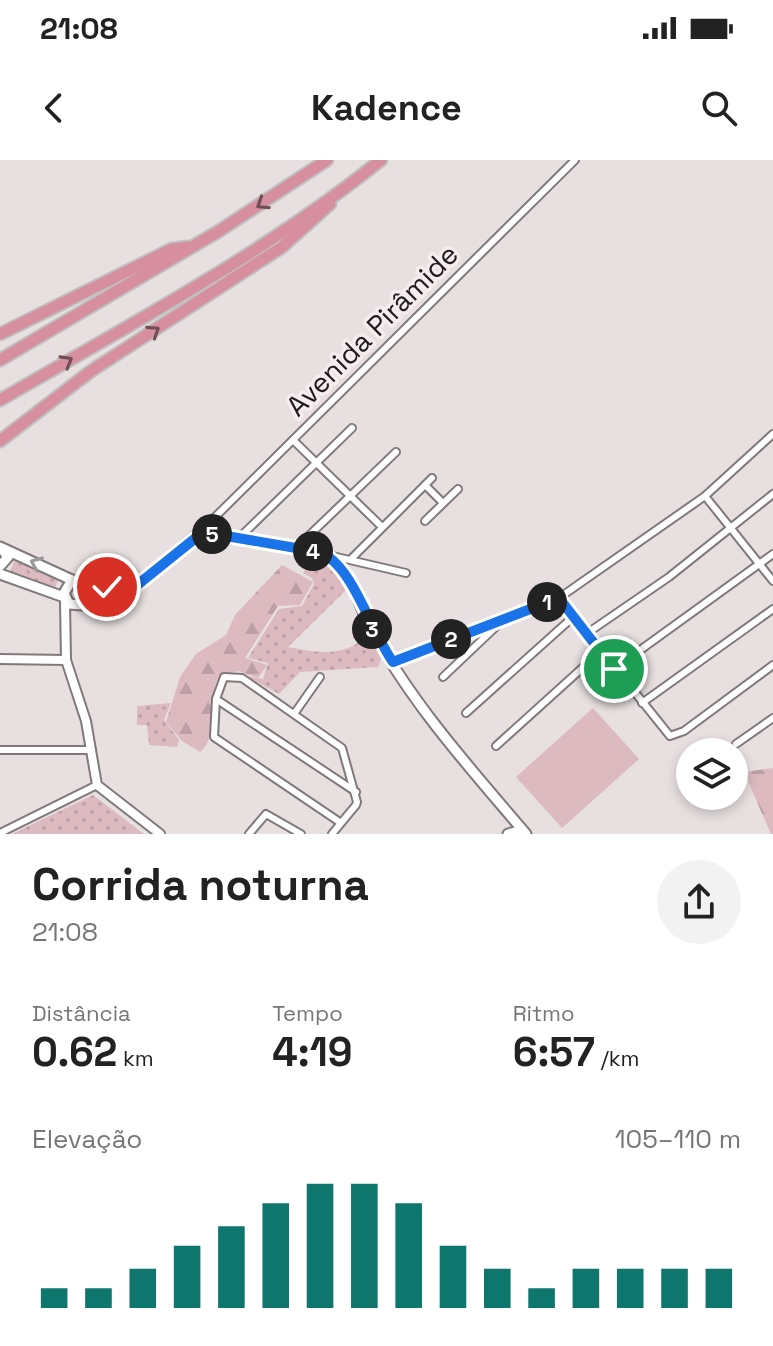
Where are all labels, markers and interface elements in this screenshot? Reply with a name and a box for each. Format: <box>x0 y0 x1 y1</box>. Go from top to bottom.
text: 21:08 <box>40 9 118 48</box>
text: Kadence <box>311 85 462 131</box>
icon: back <box>32 86 76 130</box>
icon: search <box>697 86 741 130</box>
one-way arrow <box>257 195 271 210</box>
street label: Avenida Pirâmide <box>278 236 466 424</box>
one-way arrow <box>145 325 160 340</box>
one-way arrow <box>58 355 73 371</box>
pin: 5 <box>192 514 232 554</box>
text: 5 <box>205 520 219 548</box>
pin: 4 <box>293 531 333 571</box>
text: 4 <box>306 537 320 565</box>
pin <box>73 553 141 621</box>
one-way arrow <box>30 557 44 573</box>
icon: check <box>85 565 129 609</box>
pin: 1 <box>527 582 567 622</box>
text: 1 <box>542 588 552 616</box>
pin: 3 <box>352 609 392 649</box>
text: 3 <box>365 615 379 643</box>
pin: 2 <box>431 619 471 659</box>
text: 2 <box>444 625 458 653</box>
pin <box>580 635 648 703</box>
icon: arrive <box>592 647 636 691</box>
map controls <box>676 738 748 810</box>
button: layers <box>676 738 748 810</box>
text: Corrida noturna <box>32 857 369 913</box>
button: share <box>657 860 741 944</box>
text: 21:08 <box>32 915 98 949</box>
text: Distância <box>32 999 131 1027</box>
text: Tempo <box>272 999 343 1027</box>
text: Ritmo <box>513 999 575 1027</box>
text: 0.62 <box>32 1027 117 1078</box>
text: 4:19 <box>272 1027 353 1078</box>
text: 6:57 <box>513 1027 595 1078</box>
text: km <box>117 1044 154 1072</box>
text: /km <box>595 1044 640 1072</box>
text: Elevação <box>32 1122 142 1156</box>
text: 105–110 m <box>615 1122 741 1156</box>

